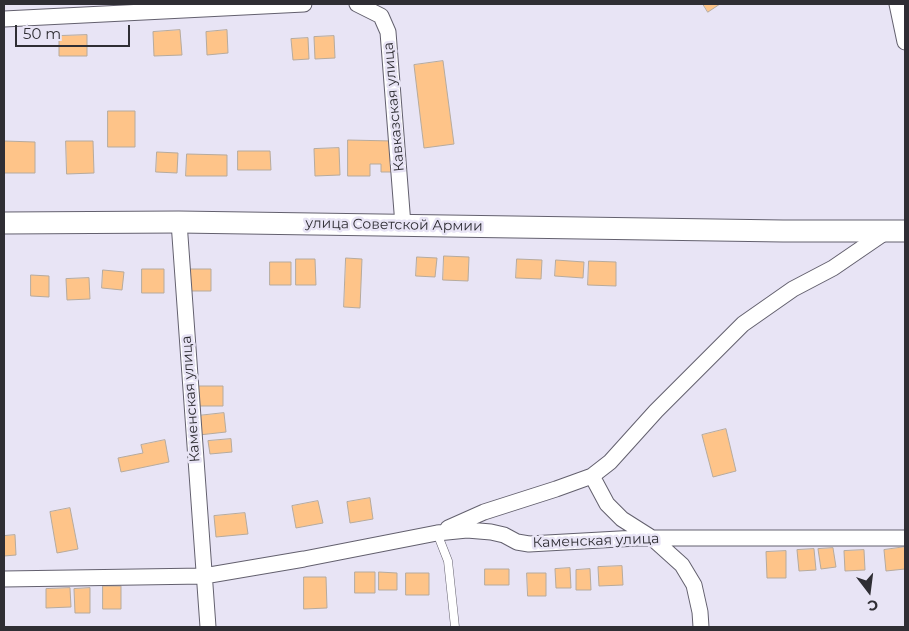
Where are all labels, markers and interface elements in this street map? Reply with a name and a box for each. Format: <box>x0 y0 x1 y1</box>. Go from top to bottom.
scale bar <box>18 15 132 47</box>
text: 50 m <box>23 24 61 43</box>
street label: Кавказская улица <box>380 42 408 172</box>
street label: улица Советской Армии <box>305 215 483 235</box>
street label: Каменская улица <box>178 335 204 463</box>
street label: Каменская улица <box>532 530 660 552</box>
north arrow <box>844 566 894 616</box>
text: С <box>866 595 880 615</box>

